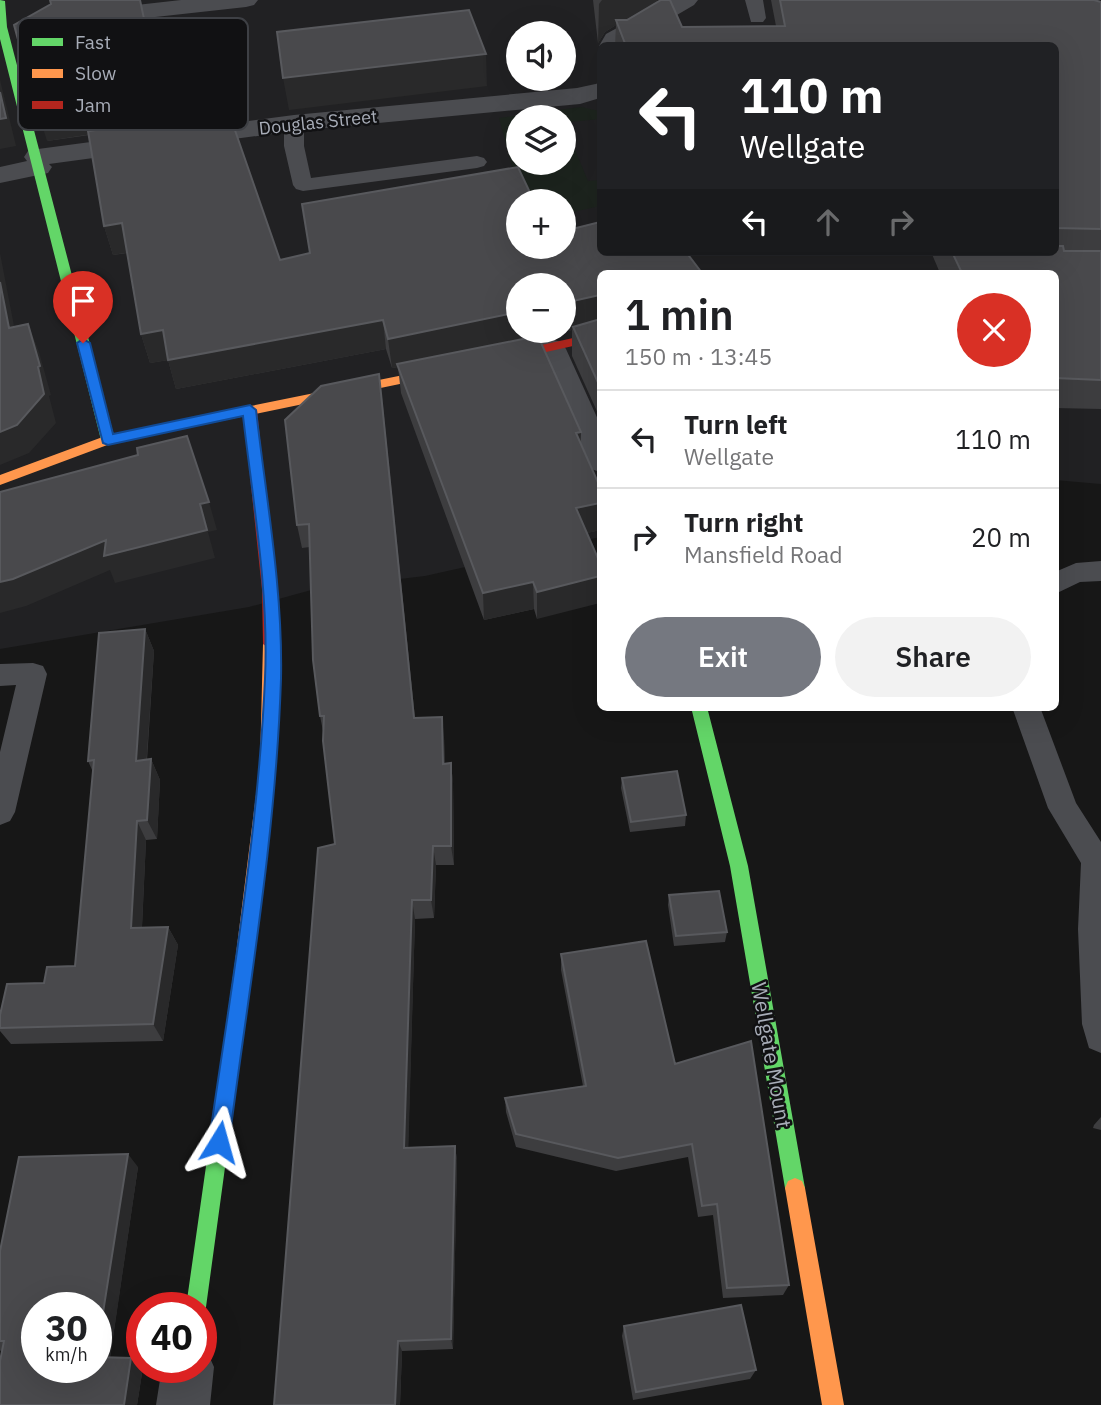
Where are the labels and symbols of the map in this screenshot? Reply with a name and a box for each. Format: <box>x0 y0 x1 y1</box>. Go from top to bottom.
legend <box>18 18 248 130</box>
text: Fast <box>75 30 111 54</box>
text: Slow <box>75 61 116 85</box>
text: Jam <box>75 93 111 117</box>
street label: Douglas Street <box>258 104 378 140</box>
pin <box>53 271 113 343</box>
street label: Wellgate Mount <box>745 980 799 1130</box>
position arrow <box>182 1105 256 1179</box>
speed limit sign: 40 <box>126 1292 217 1383</box>

